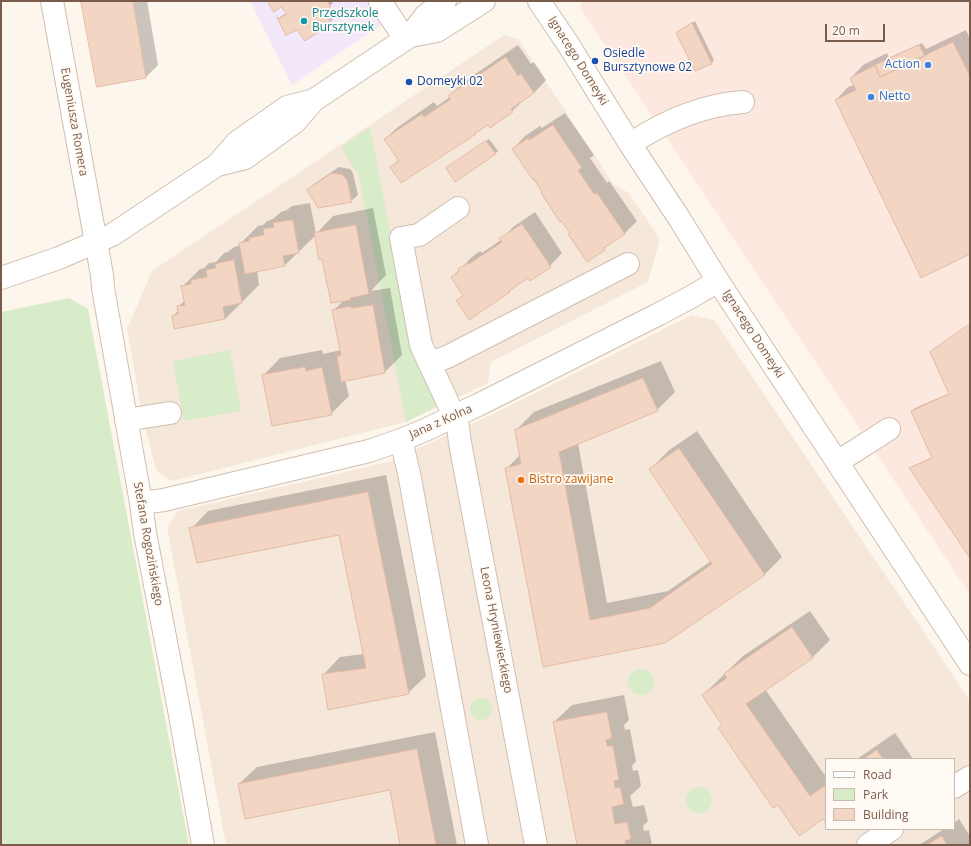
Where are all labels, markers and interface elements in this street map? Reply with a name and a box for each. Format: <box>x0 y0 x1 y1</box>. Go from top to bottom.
place label: Przedszkole Bursztynek <box>312 7 378 35</box>
street label: Ignacego Domeyki <box>545 14 611 108</box>
marker: Przedszkole Bursztynek <box>299 16 309 26</box>
scale bar <box>827 16 887 42</box>
text: 20 m <box>832 22 860 39</box>
place label: Osiedle Bursztynowe 02 <box>603 47 692 75</box>
marker: Osiedle Bursztynowe 02 <box>590 56 600 66</box>
place label: Action <box>885 58 920 72</box>
marker: Action <box>923 60 933 70</box>
street label: Eugeniusza Romera <box>57 66 91 178</box>
place label: Domeyki 02 <box>417 75 483 89</box>
marker: Domeyki 02 <box>404 77 414 87</box>
place label: Netto <box>879 90 911 104</box>
marker: Netto <box>866 92 876 102</box>
street label: Ignacego Domeyki <box>719 287 787 381</box>
street label: Jana z Kolna <box>407 402 475 442</box>
place label: Bistro zawijane <box>529 473 613 487</box>
marker: Bistro zawijane <box>516 475 526 485</box>
street label: Stefana Rogozińskiego <box>130 481 166 607</box>
street label: Leona Hryniewieckiego <box>477 565 515 695</box>
legend <box>825 758 955 830</box>
text: Road <box>863 766 892 783</box>
text: Park <box>863 786 888 803</box>
text: Building <box>863 806 908 823</box>

